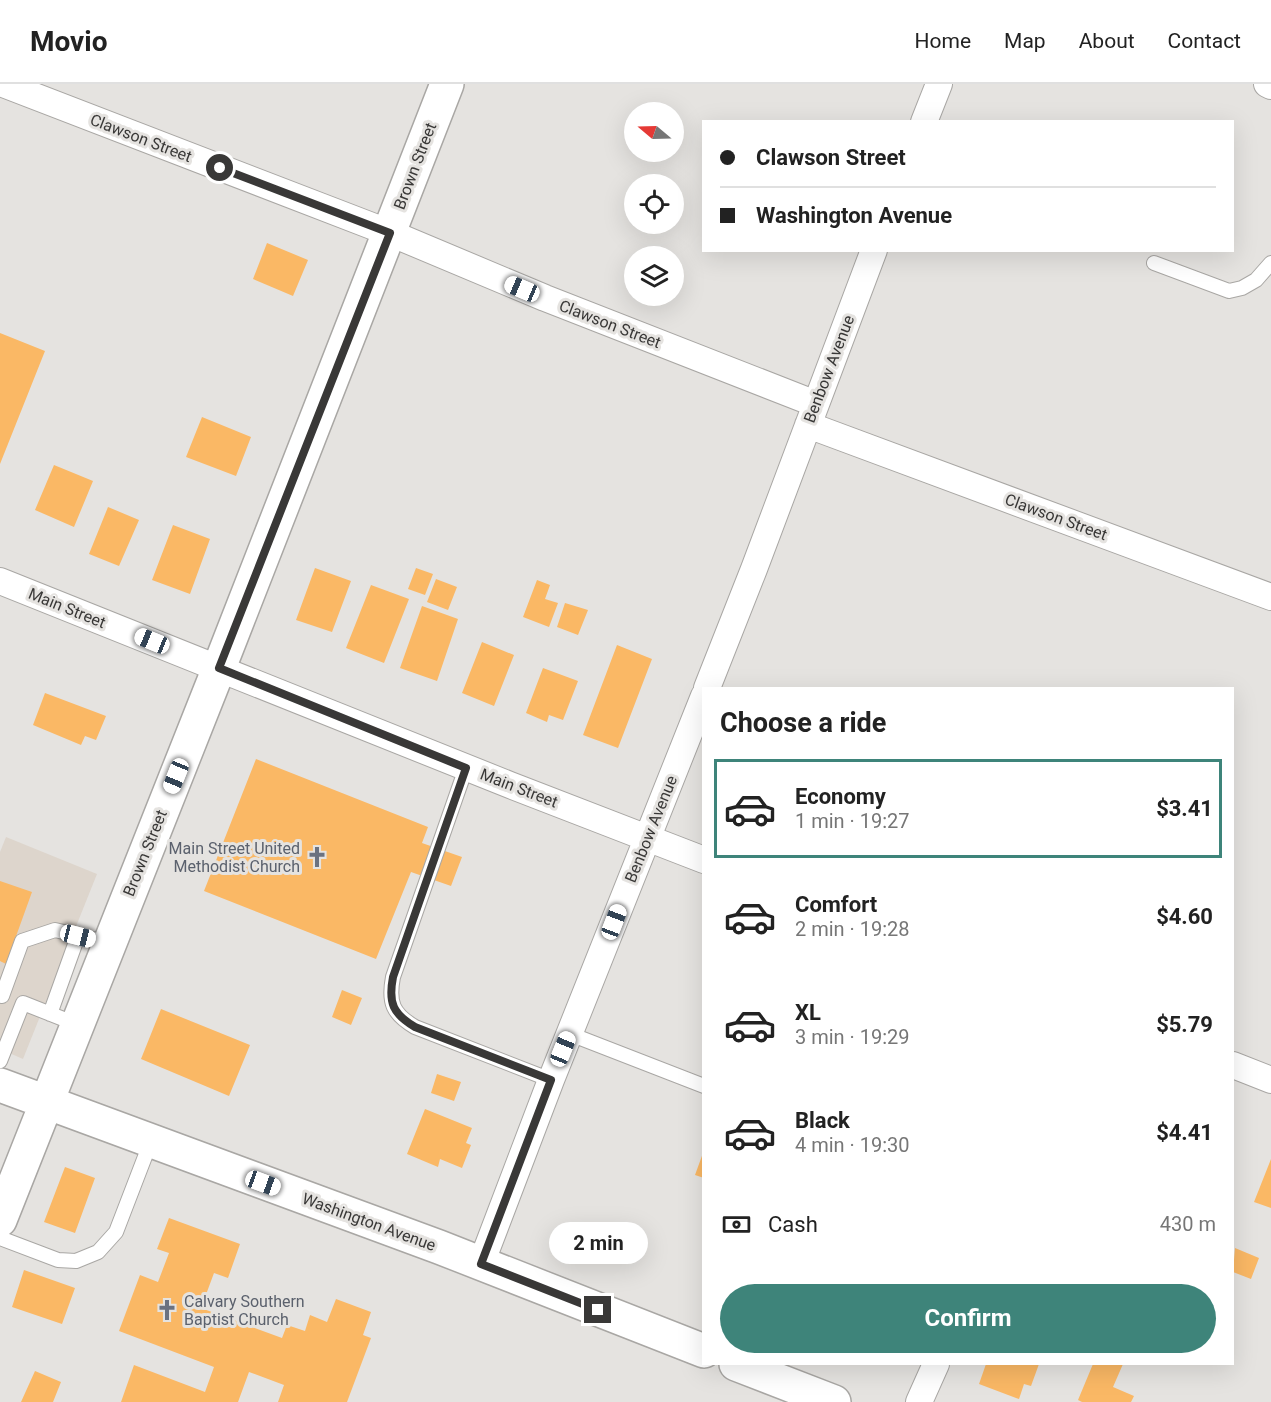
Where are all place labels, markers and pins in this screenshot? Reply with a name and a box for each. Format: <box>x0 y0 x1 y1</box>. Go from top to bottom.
place label: Main Street United Methodist Church <box>169 839 300 876</box>
church icon: Main Street United Methodist Church <box>305 845 329 869</box>
place label: Calvary Southern Baptist Church <box>184 1292 305 1329</box>
church icon: Calvary Southern Baptist Church <box>155 1298 179 1322</box>

